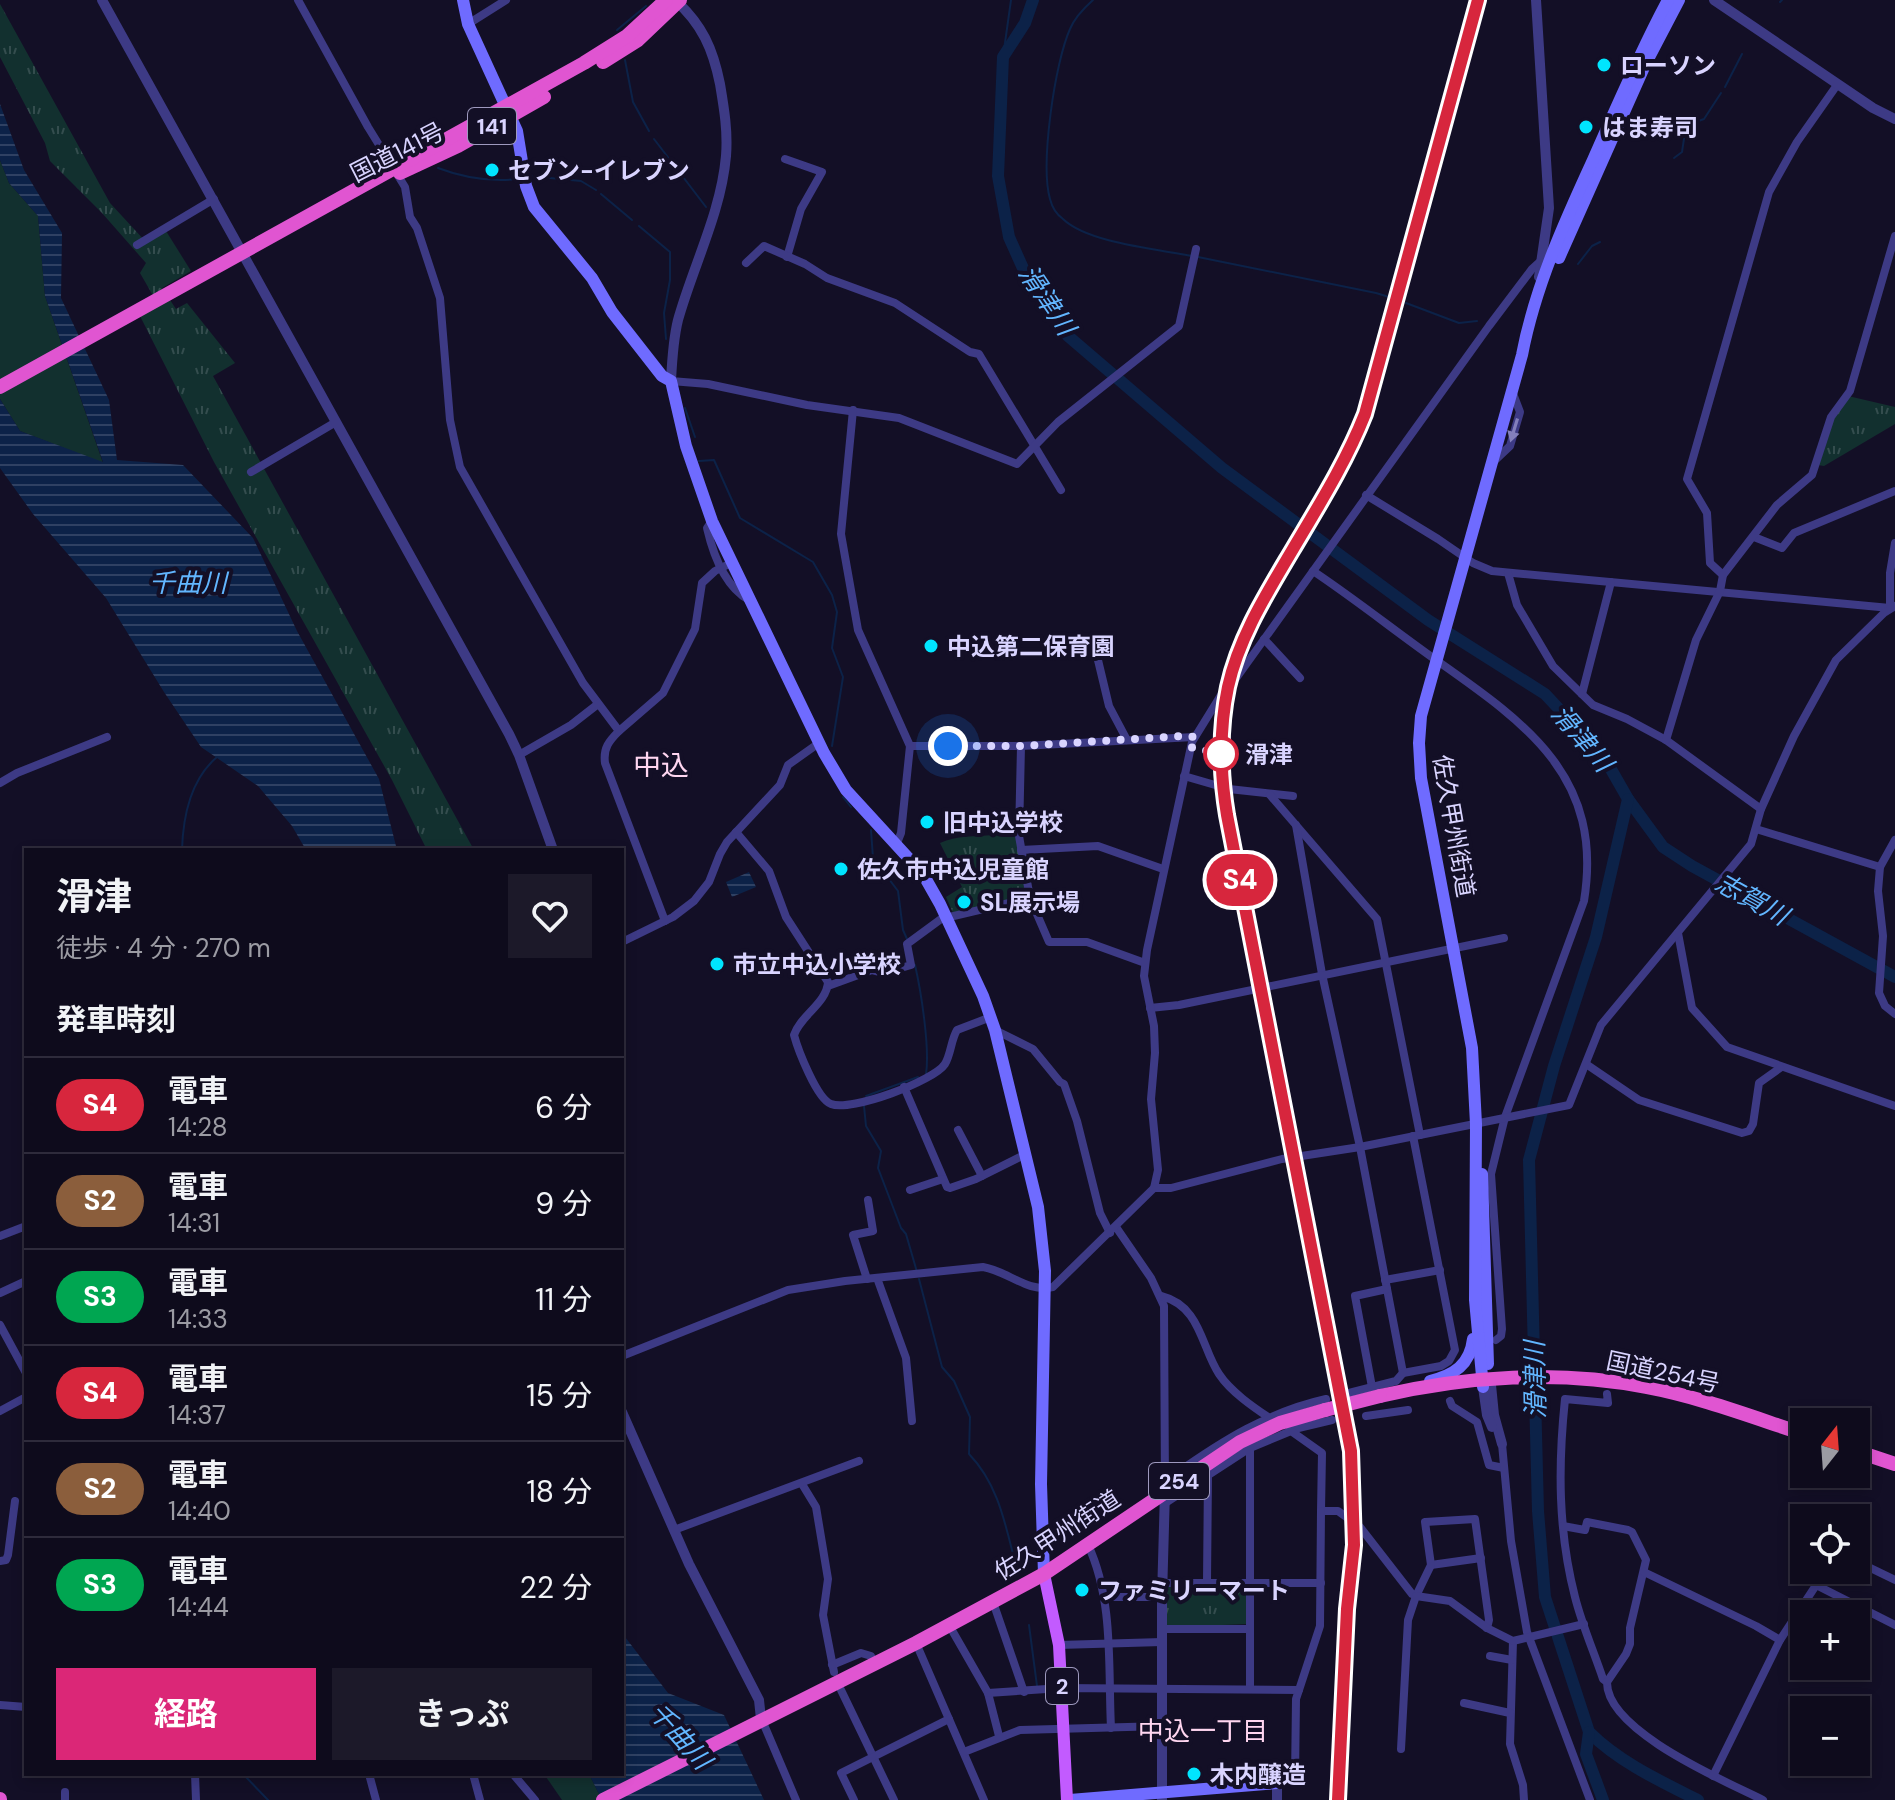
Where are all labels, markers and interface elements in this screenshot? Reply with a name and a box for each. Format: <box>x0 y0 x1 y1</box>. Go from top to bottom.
place label: ローソン <box>1620 50 1716 81</box>
marker: ローソン <box>1595 56 1613 74</box>
road number: 141 <box>468 108 516 144</box>
place label: はま寿司 <box>1602 112 1698 143</box>
street label: 国道141号 <box>345 115 449 189</box>
marker: はま寿司 <box>1577 118 1595 136</box>
place label: セブン-イレブン <box>508 155 690 186</box>
marker: セブン-イレブン <box>483 161 501 179</box>
water label: 滑津川 <box>1011 258 1085 344</box>
one-way arrow <box>1508 419 1520 443</box>
water label: 千曲川 <box>149 566 230 600</box>
place label: 中込第二保育園 <box>947 631 1115 662</box>
marker: 中込第二保育園 <box>922 637 940 655</box>
water label: 滑津川 <box>1544 697 1622 781</box>
your location <box>928 726 968 766</box>
marker: 滑津 <box>1204 737 1238 771</box>
place label: 滑津 <box>1245 739 1293 770</box>
district label: 中込 <box>633 747 689 784</box>
street label: 佐久甲州街道 <box>1426 752 1482 900</box>
place label: 旧中込学校 <box>943 807 1063 838</box>
marker: 旧中込学校 <box>918 813 936 831</box>
place label: 佐久市中込児童館 <box>857 854 1049 885</box>
line badge: S4 <box>1204 854 1276 906</box>
marker: 佐久市中込児童館 <box>832 860 850 878</box>
text: S4 <box>1222 861 1258 898</box>
water label: 志賀川 <box>1710 865 1797 934</box>
text: 滑津 <box>56 872 132 922</box>
button: heart <box>508 874 592 958</box>
place label: SL展示場 <box>980 887 1080 918</box>
marker: SL展示場 <box>955 893 973 911</box>
text: 徒歩 · 4 分 · 270 m <box>56 931 271 965</box>
place label: 市立中込小学校 <box>733 949 901 980</box>
marker: 市立中込小学校 <box>708 955 726 973</box>
text: 発車時刻 <box>56 1000 176 1039</box>
text: 電車 <box>168 1071 228 1110</box>
text: S4 <box>82 1086 118 1123</box>
text: 6 分 <box>535 1088 592 1127</box>
text: 14:28 <box>168 1110 228 1144</box>
text: 電車 <box>168 1167 228 1206</box>
text: S2 <box>83 1182 117 1219</box>
text: 9 分 <box>535 1184 592 1223</box>
text: 14:31 <box>168 1206 220 1240</box>
text: 電車 <box>168 1263 228 1302</box>
text: S3 <box>83 1278 117 1315</box>
text: 11 分 <box>535 1280 592 1319</box>
text: 14:33 <box>168 1302 228 1336</box>
water label: 滑津川 <box>1517 1338 1553 1419</box>
street label: 国道254号 <box>1604 1345 1722 1399</box>
text: 電車 <box>168 1359 228 1398</box>
text: S4 <box>82 1374 118 1411</box>
text: 15 分 <box>526 1376 592 1415</box>
text: 14:37 <box>168 1398 226 1432</box>
north arrow <box>1790 1408 1870 1488</box>
map controls <box>1790 1408 1870 1776</box>
text: 電車 <box>168 1455 228 1494</box>
road number: 254 <box>1149 1463 1209 1499</box>
text: S2 <box>83 1470 117 1507</box>
text: 18 分 <box>526 1472 592 1511</box>
street label: 佐久甲州街道 <box>988 1483 1126 1587</box>
text: 14:40 <box>168 1494 231 1528</box>
button: locate <box>1790 1504 1870 1584</box>
text: 電車 <box>168 1551 228 1590</box>
text: S3 <box>83 1566 117 1603</box>
text: 22 分 <box>519 1568 592 1607</box>
place label: ファミリーマート <box>1098 1575 1290 1606</box>
marker: ファミリーマート <box>1073 1581 1091 1599</box>
text: 14:44 <box>168 1590 229 1624</box>
button: + <box>1790 1600 1870 1680</box>
button: 経路 <box>56 1668 316 1760</box>
button: きっぷ <box>332 1668 592 1760</box>
road number: 2 <box>1046 1668 1078 1704</box>
water label: 千曲川 <box>641 1696 721 1779</box>
button: − <box>1790 1696 1870 1776</box>
district label: 中込一丁目 <box>1138 1714 1268 1748</box>
place label: 木内醸造 <box>1210 1759 1306 1790</box>
marker: 木内醸造 <box>1185 1765 1203 1783</box>

